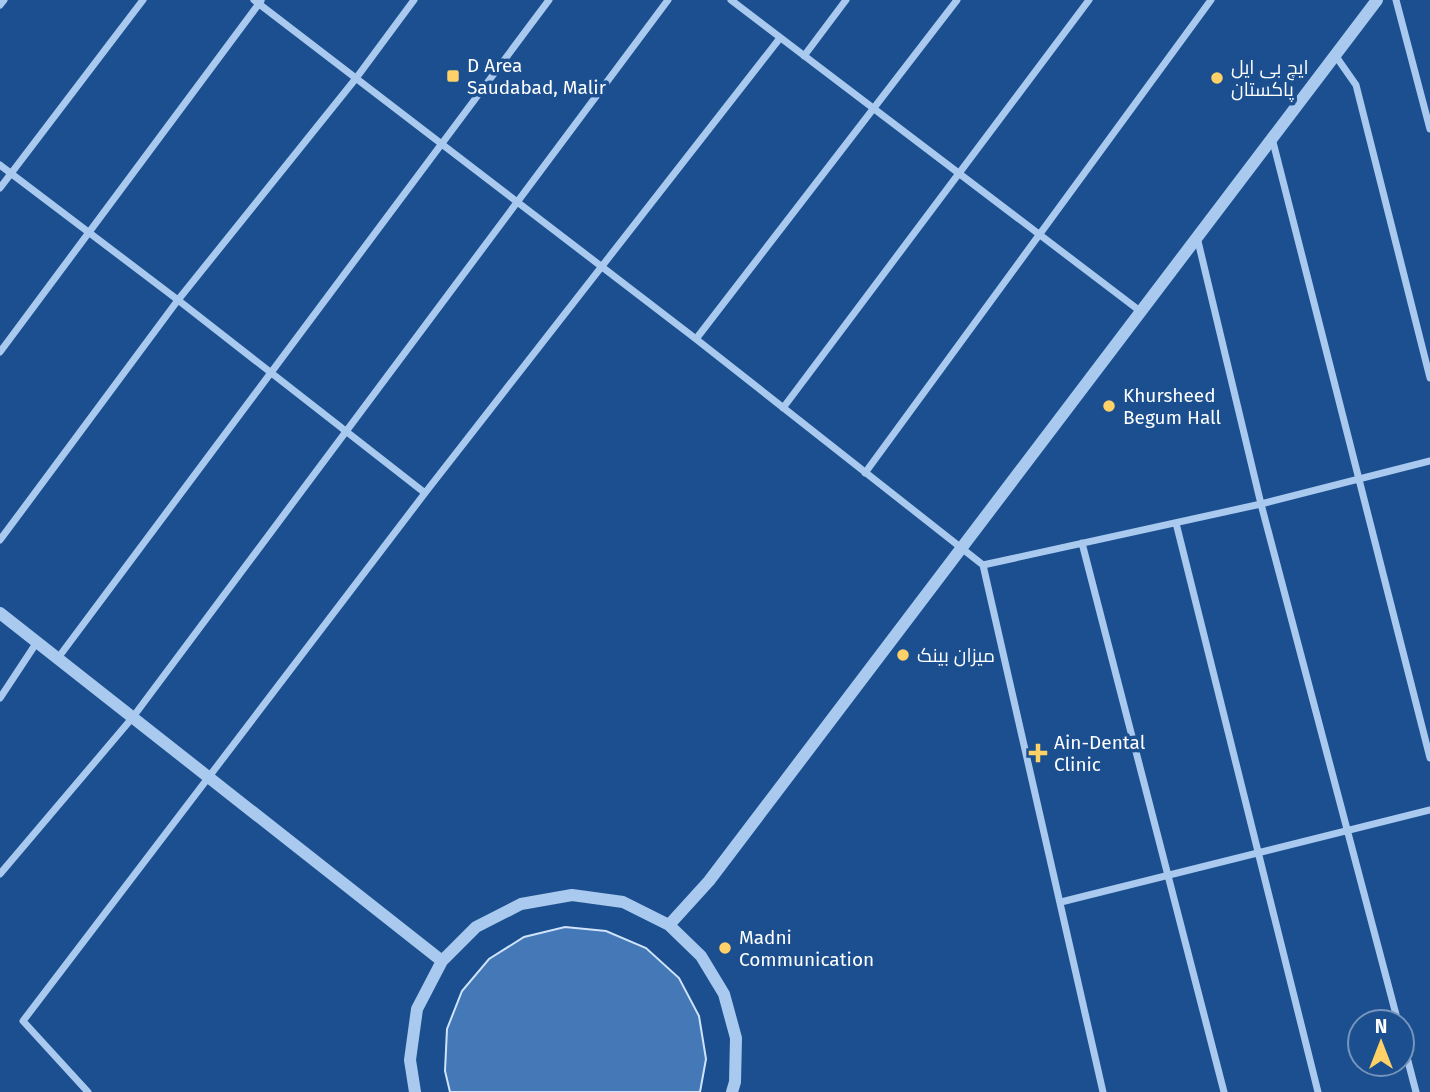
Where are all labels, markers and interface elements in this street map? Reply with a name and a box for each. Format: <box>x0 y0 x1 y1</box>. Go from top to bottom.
place label: D Area Saudabad, Malir <box>467 54 607 99</box>
place label: ایچ بی ایل پاکستان <box>1231 56 1309 102</box>
marker: D Area Saudabad, Malir <box>445 68 461 84</box>
marker: ایچ بی ایل پاکستان <box>1209 70 1225 86</box>
place label: Khursheed Begum Hall <box>1123 384 1222 429</box>
marker: Khursheed Begum Hall <box>1101 398 1117 414</box>
place label: میزان بینک <box>917 644 995 667</box>
marker: میزان بینک <box>895 647 911 663</box>
place label: Ain-Dental Clinic <box>1054 731 1146 776</box>
marker: Ain-Dental Clinic <box>1028 743 1048 763</box>
place label: Madni Communication <box>739 926 874 971</box>
marker: Madni Communication <box>717 940 733 956</box>
north arrow <box>1346 1008 1416 1078</box>
text: N <box>1375 1015 1387 1038</box>

